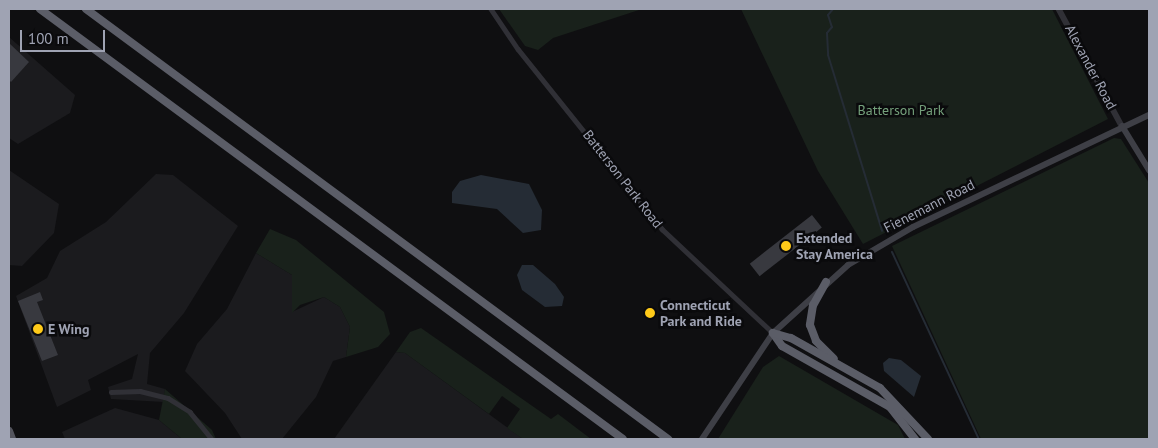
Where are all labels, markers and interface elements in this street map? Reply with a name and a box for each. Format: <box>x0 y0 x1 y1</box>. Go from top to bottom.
scale bar <box>22 20 108 52</box>
street label: Alexander Road <box>1062 22 1120 112</box>
text: 100 m <box>28 29 69 48</box>
park label: Batterson Park <box>858 102 944 118</box>
street label: Batterson Park Road <box>579 126 667 232</box>
street label: Fienemann Road <box>881 176 977 236</box>
place label: Extended Stay America <box>796 230 874 262</box>
marker: Extended Stay America <box>780 240 792 252</box>
place label: Connecticut Park and Ride <box>660 297 742 330</box>
marker: Connecticut Park and Ride <box>644 307 656 319</box>
place label: E Wing <box>48 321 90 337</box>
marker: E Wing <box>32 323 44 335</box>

